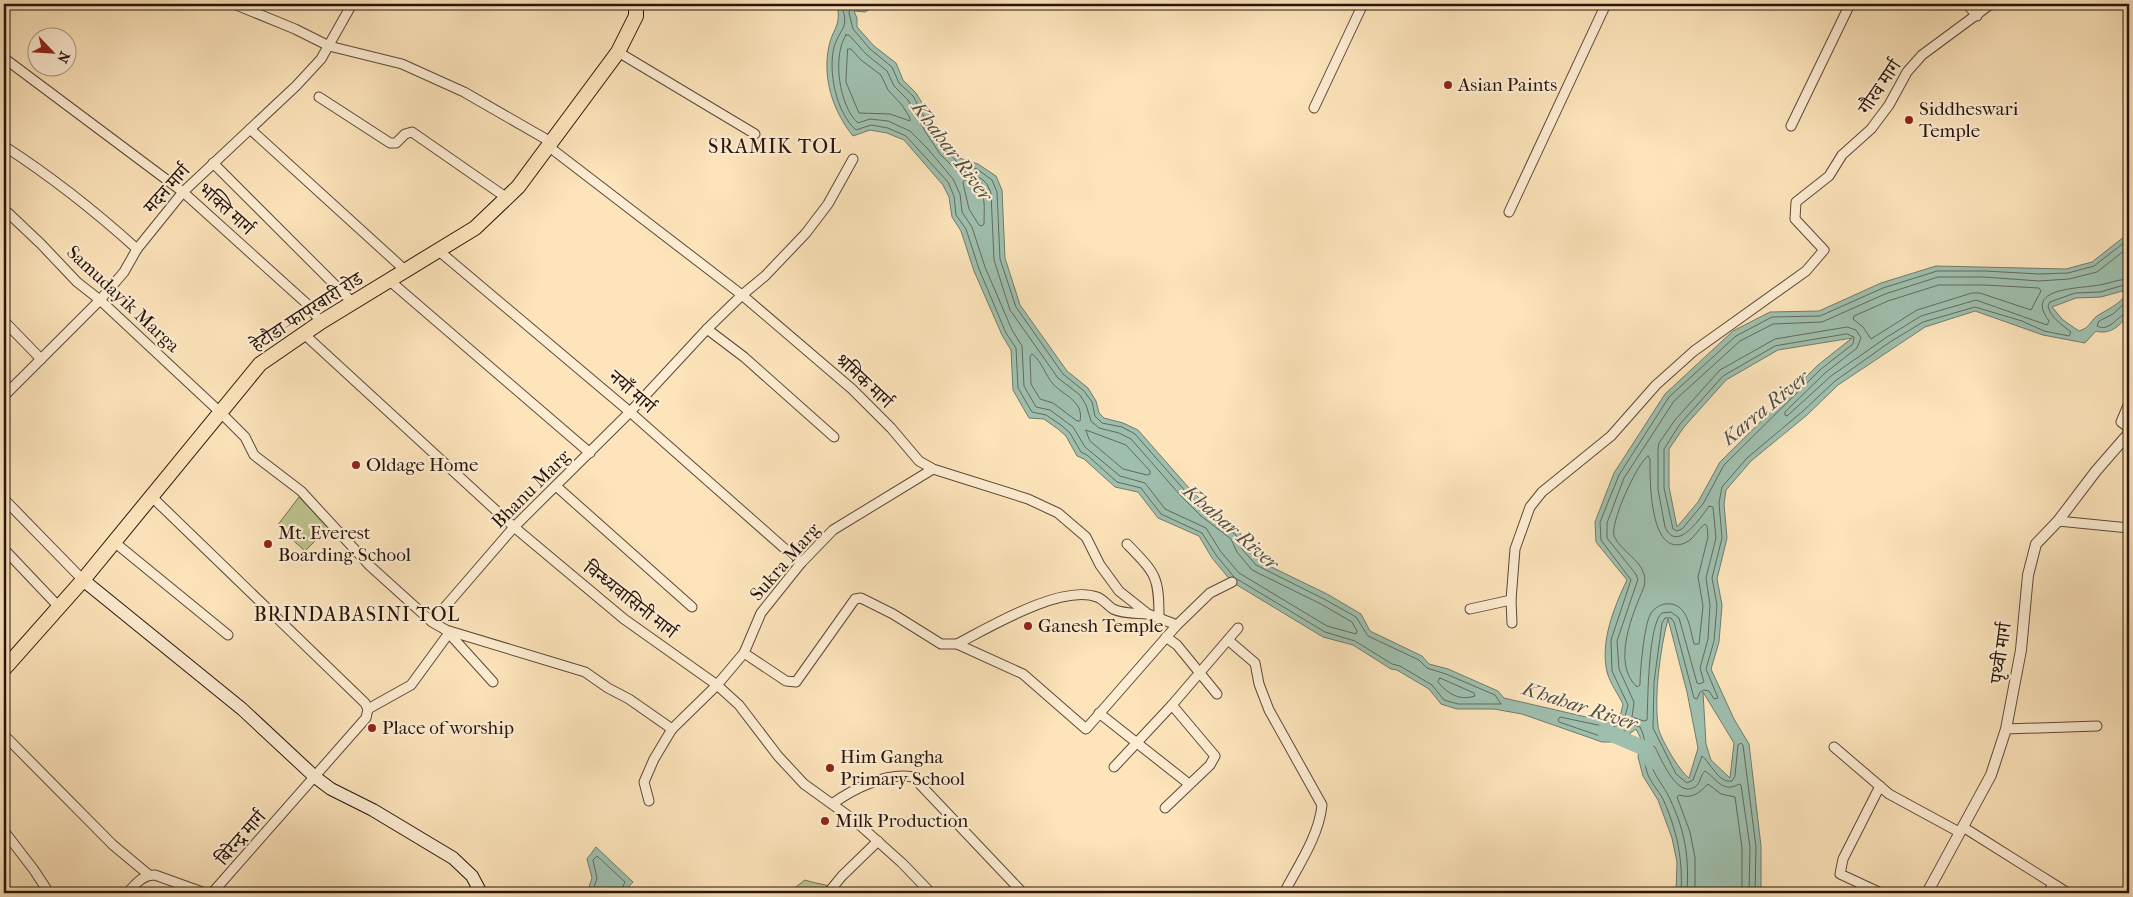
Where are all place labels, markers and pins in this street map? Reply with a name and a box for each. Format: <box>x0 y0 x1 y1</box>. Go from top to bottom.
place label: Asian Paints <box>1457 74 1557 96</box>
marker: Asian Paints <box>1442 79 1454 91</box>
place label: Siddheswari Temple <box>1919 98 2019 142</box>
marker: Siddheswari Temple <box>1903 114 1915 126</box>
place label: Oldage Home <box>366 454 478 476</box>
marker: Oldage Home <box>350 459 362 471</box>
place label: Mt. Everest Boarding School <box>278 522 411 566</box>
marker: Mt. Everest Boarding School <box>262 538 274 550</box>
place label: Ganesh Temple <box>1038 615 1163 637</box>
marker: Ganesh Temple <box>1022 620 1034 632</box>
place label: Place of worship <box>382 717 514 739</box>
marker: Place of worship <box>366 722 378 734</box>
place label: Him Gangha Primary School <box>840 746 965 790</box>
marker: Him Gangha Primary School <box>824 762 836 774</box>
place label: Milk Production <box>835 810 968 832</box>
marker: Milk Production <box>819 815 831 827</box>

